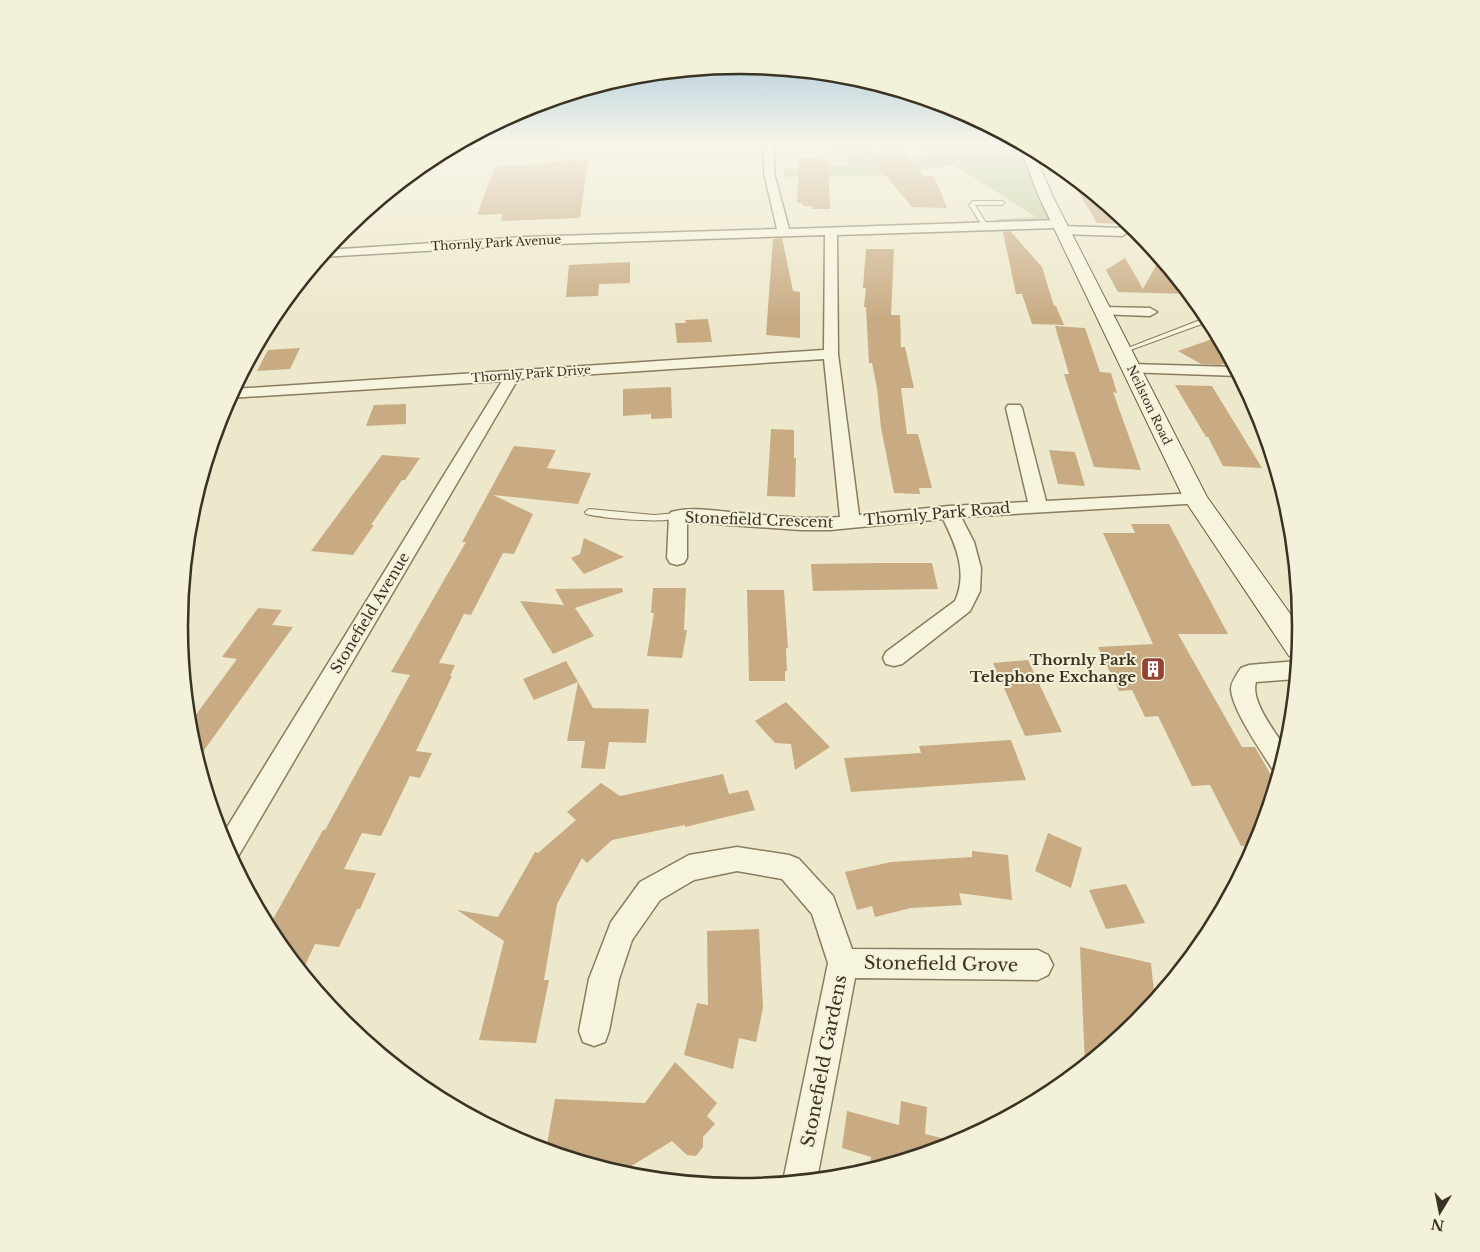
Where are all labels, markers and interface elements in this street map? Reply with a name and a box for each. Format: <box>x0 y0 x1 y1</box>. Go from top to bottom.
street label: Thornly Park Avenue <box>430 232 562 253</box>
street label: Thornly Park Drive <box>471 362 591 385</box>
street label: Neilston Road <box>1124 362 1175 447</box>
street label: Thornly Park Road <box>863 498 1011 529</box>
street label: Stonefield Crescent <box>684 507 834 532</box>
street label: Stonefield Avenue <box>326 549 413 677</box>
place label: Thornly Park Telephone Exchange <box>970 650 1137 686</box>
building icon: Thornly Park Telephone Exchange <box>1140 656 1166 682</box>
street label: Stonefield Grove <box>864 952 1018 976</box>
street label: Stonefield Gardens <box>796 973 852 1149</box>
north arrow <box>1415 1187 1465 1237</box>
text: N <box>1430 1215 1446 1235</box>

